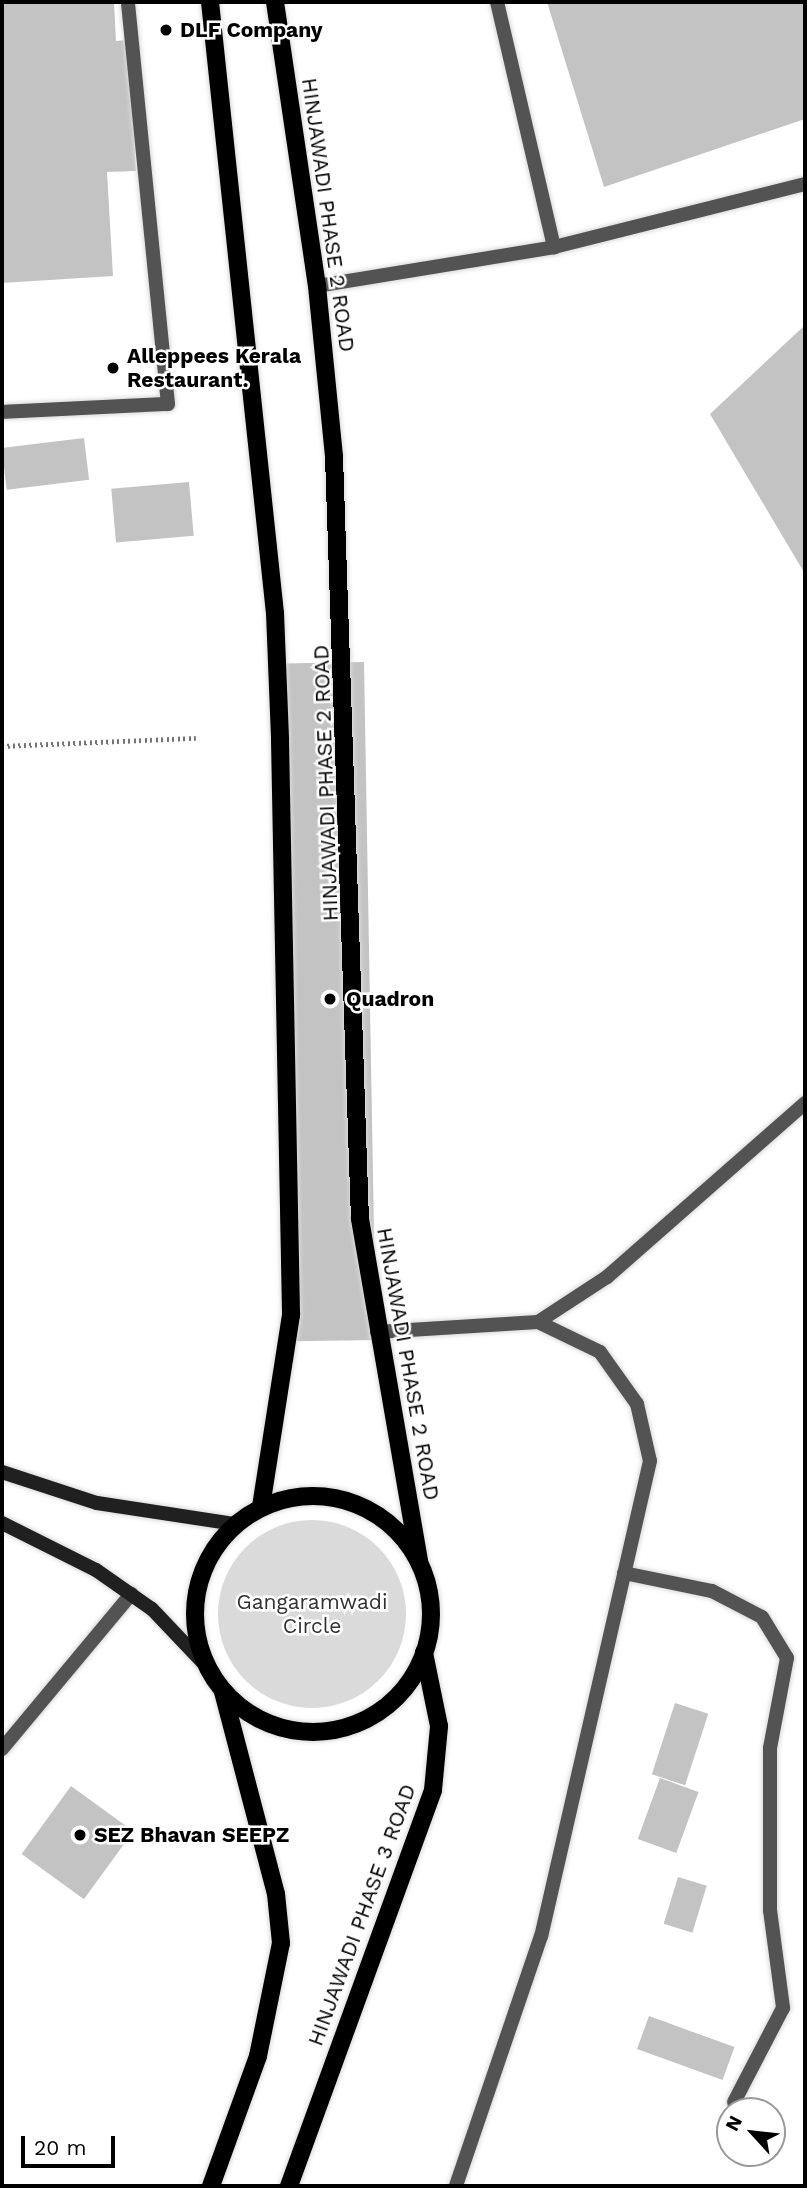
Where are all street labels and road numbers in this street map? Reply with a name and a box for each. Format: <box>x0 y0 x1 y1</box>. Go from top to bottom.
street label: HINJAWADI PHASE 2 ROAD <box>296 76 360 354</box>
street label: HINJAWADI PHASE 2 ROAD <box>309 644 343 922</box>
street label: HINJAWADI PHASE 2 ROAD <box>372 1226 444 1502</box>
street label: HINJAWADI PHASE 3 ROAD <box>303 1781 421 2049</box>

